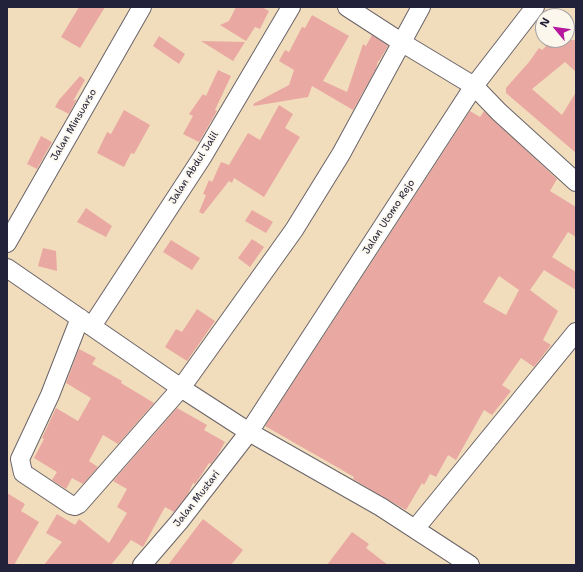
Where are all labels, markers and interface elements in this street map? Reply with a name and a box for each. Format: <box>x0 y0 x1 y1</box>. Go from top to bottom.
north arrow <box>535 8 575 48</box>
text: N <box>536 15 554 30</box>
street label: Jalan Minsuarso <box>49 87 99 163</box>
street label: Jalan Abdul Jalil <box>167 129 221 207</box>
street label: Jalan Utomo Rejo <box>360 178 418 256</box>
street label: Jalan Mustari <box>171 468 223 530</box>

